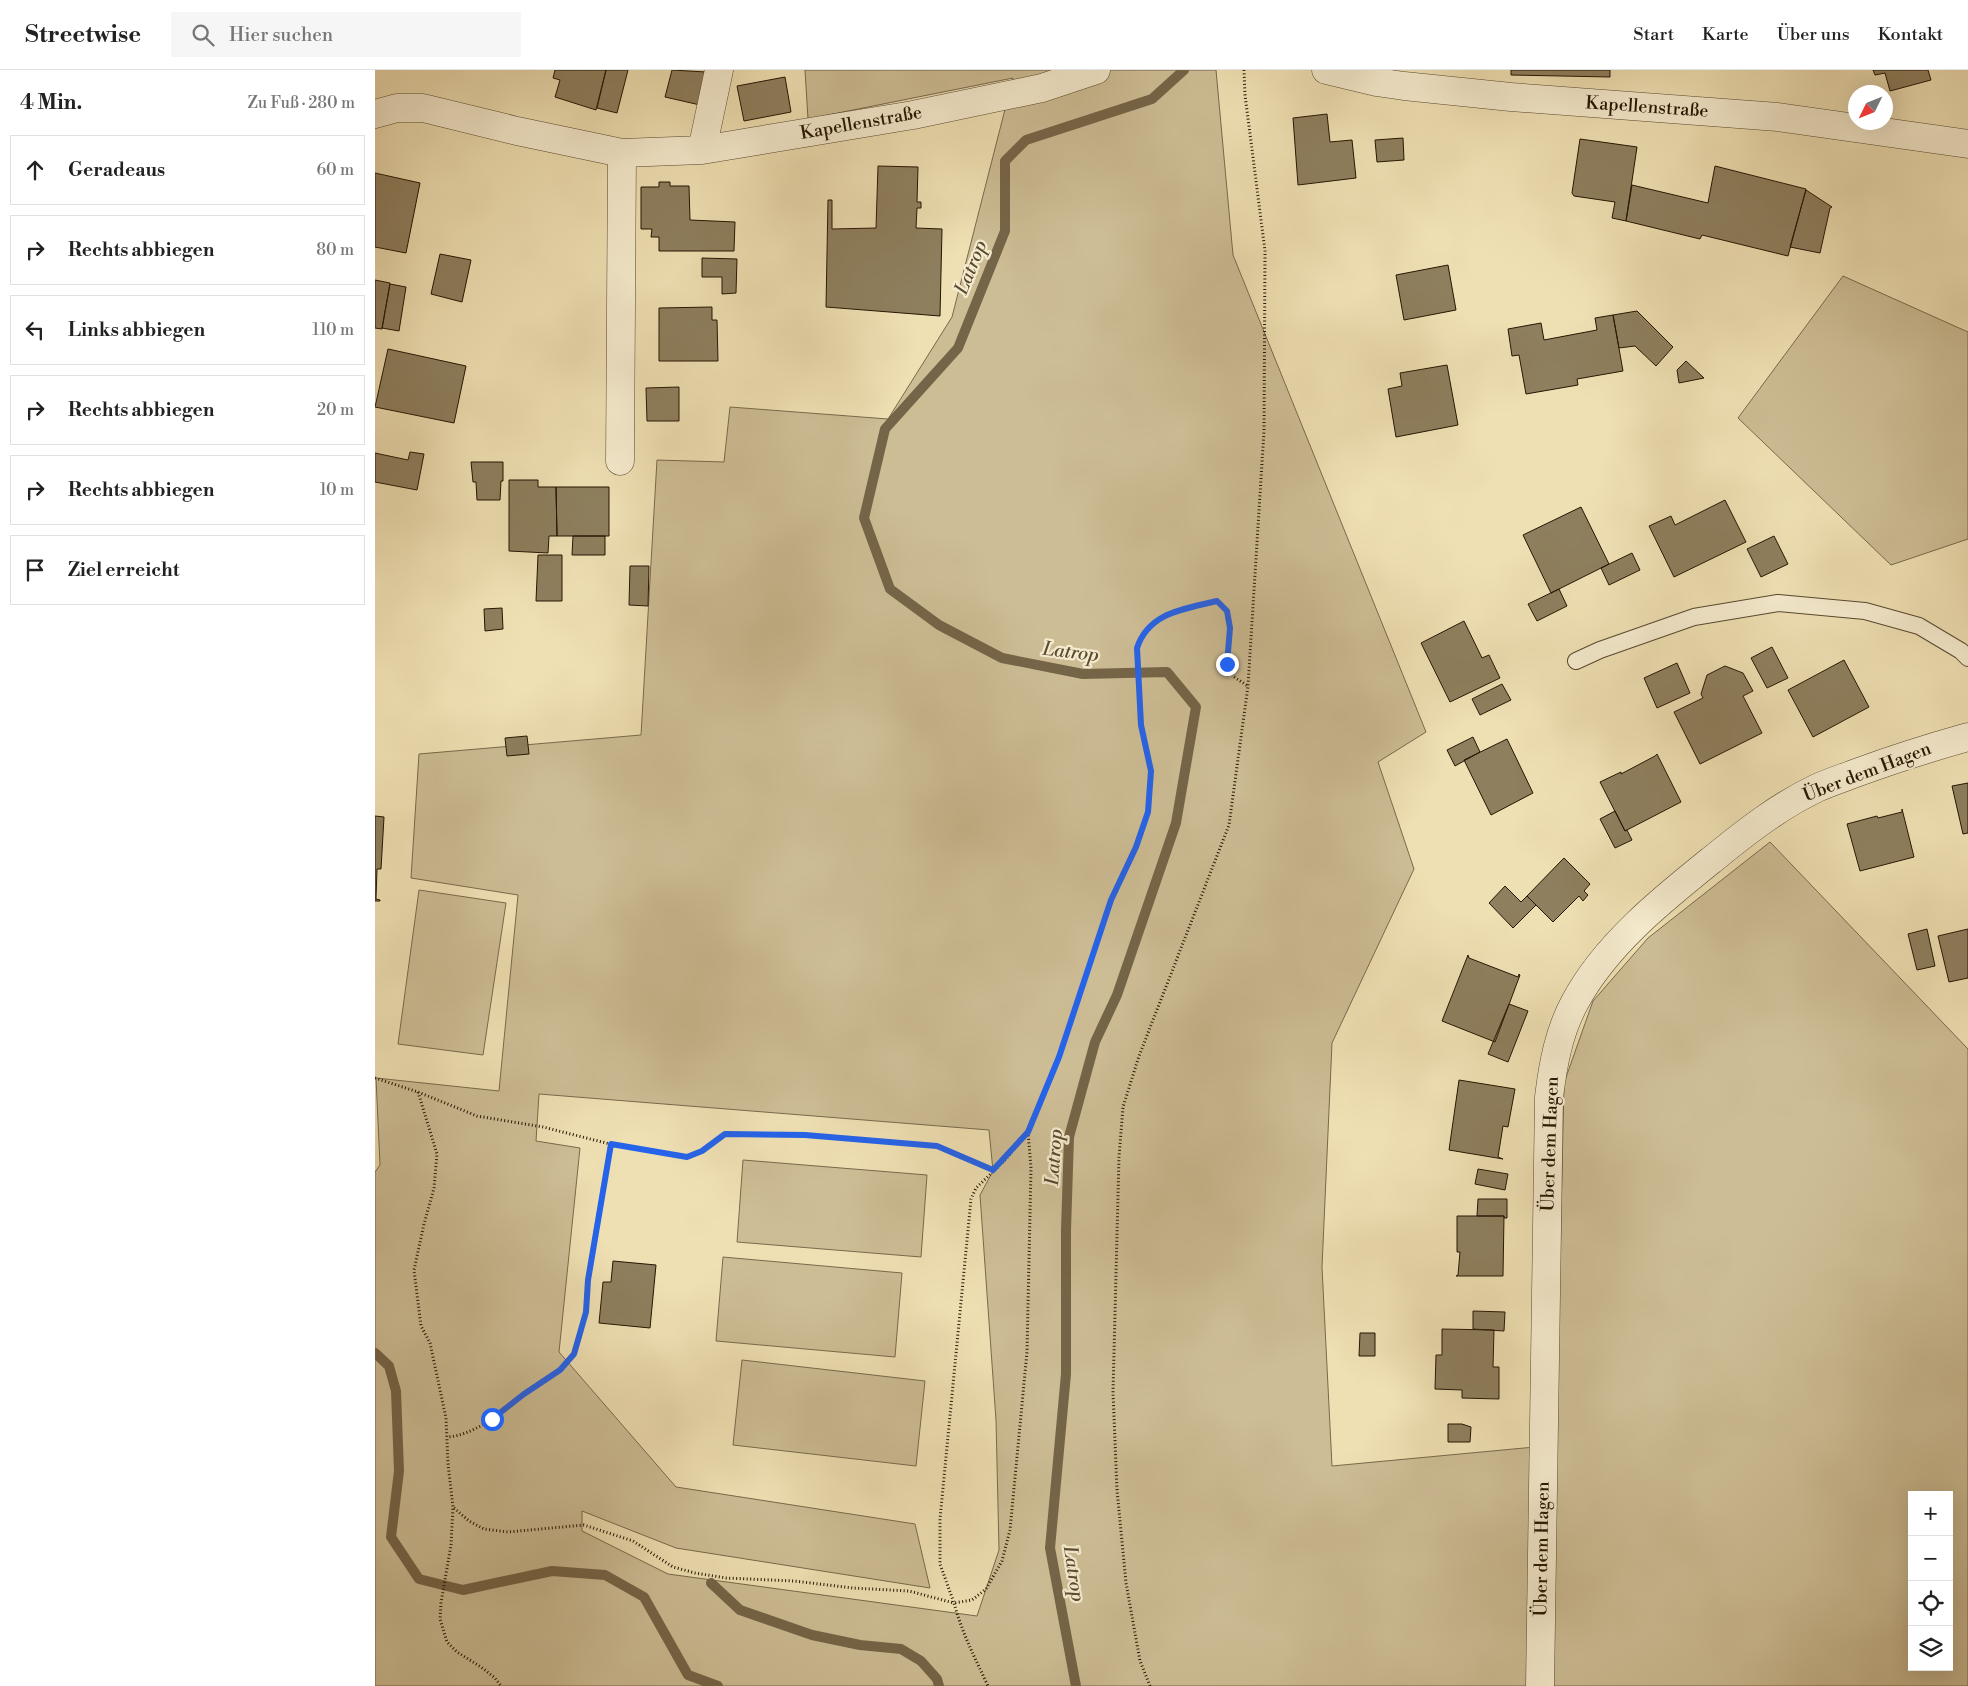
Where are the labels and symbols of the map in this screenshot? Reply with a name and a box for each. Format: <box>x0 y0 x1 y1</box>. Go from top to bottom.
north arrow <box>1848 85 1893 130</box>
street label: Kapellenstraße <box>1585 91 1709 123</box>
street label: Kapellenstraße <box>798 101 924 145</box>
water label: Latrop <box>949 236 993 299</box>
water label: Latrop <box>1040 637 1101 667</box>
route end <box>1216 653 1239 676</box>
street label: Über dem Hagen <box>1800 737 1935 807</box>
street label: Über dem Hagen <box>1536 1076 1564 1212</box>
water label: Latrop <box>1040 1128 1068 1187</box>
route start <box>481 1408 504 1431</box>
street label: Über dem Hagen <box>1529 1481 1555 1617</box>
water label: Latrop <box>1058 1543 1090 1604</box>

